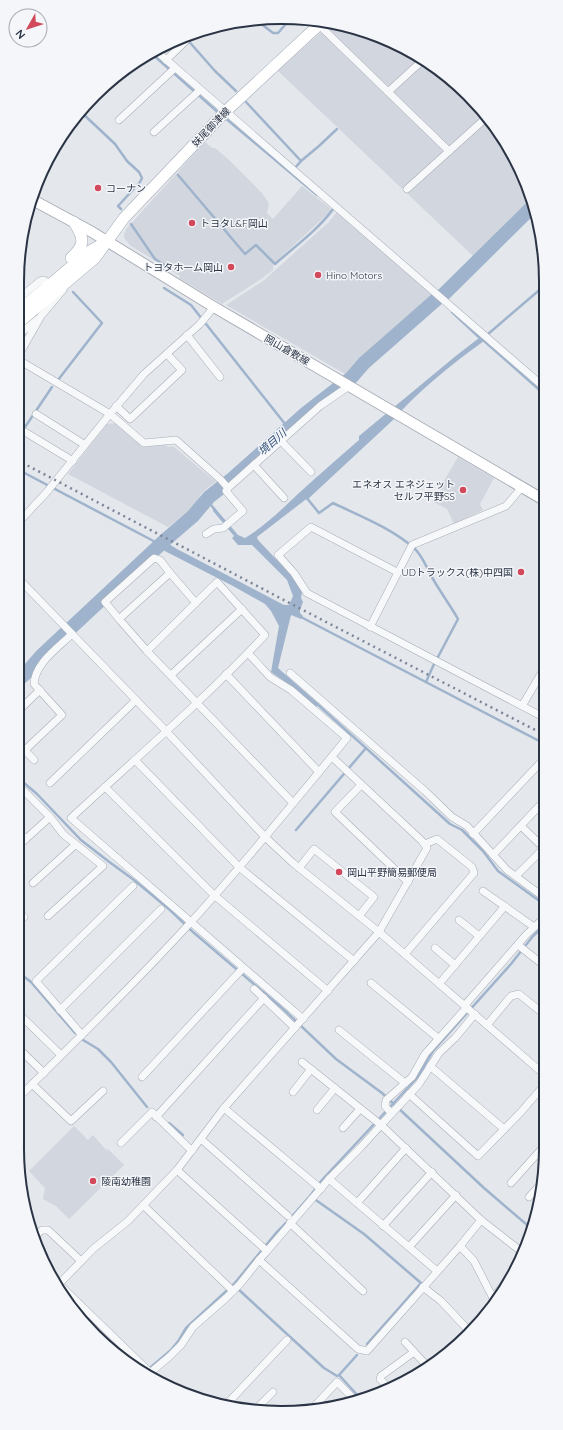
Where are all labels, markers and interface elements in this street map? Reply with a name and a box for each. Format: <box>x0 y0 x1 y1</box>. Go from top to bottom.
north arrow <box>8 8 48 48</box>
text: N <box>12 27 28 42</box>
street label: 妹尾御津線 <box>189 105 233 149</box>
place label: コーナン <box>106 182 146 195</box>
marker: コーナン <box>93 183 103 193</box>
place label: トヨタL&F岡山 <box>200 217 268 230</box>
marker: トヨタL&F岡山 <box>187 218 197 228</box>
place label: トヨタホーム岡山 <box>143 261 223 274</box>
marker: トヨタホーム岡山 <box>226 262 236 272</box>
place label: Hino Motors <box>326 269 382 282</box>
marker: Hino Motors <box>313 270 323 280</box>
street label: 岡山倉敷線 <box>262 332 312 368</box>
water label: 境目川 <box>255 425 290 458</box>
place label: エネオス エネジェット セルフ平野SS <box>352 478 455 503</box>
marker: エネオス エネジェット セルフ平野SS <box>458 485 468 495</box>
place label: UDトラックス(株)中四国 <box>402 566 513 579</box>
marker: UDトラックス(株)中四国 <box>516 567 526 577</box>
place label: 岡山平野簡易郵便局 <box>347 866 437 879</box>
marker: 岡山平野簡易郵便局 <box>334 867 344 877</box>
place label: 陵南幼稚園 <box>101 1175 151 1188</box>
marker: 陵南幼稚園 <box>88 1176 98 1186</box>

